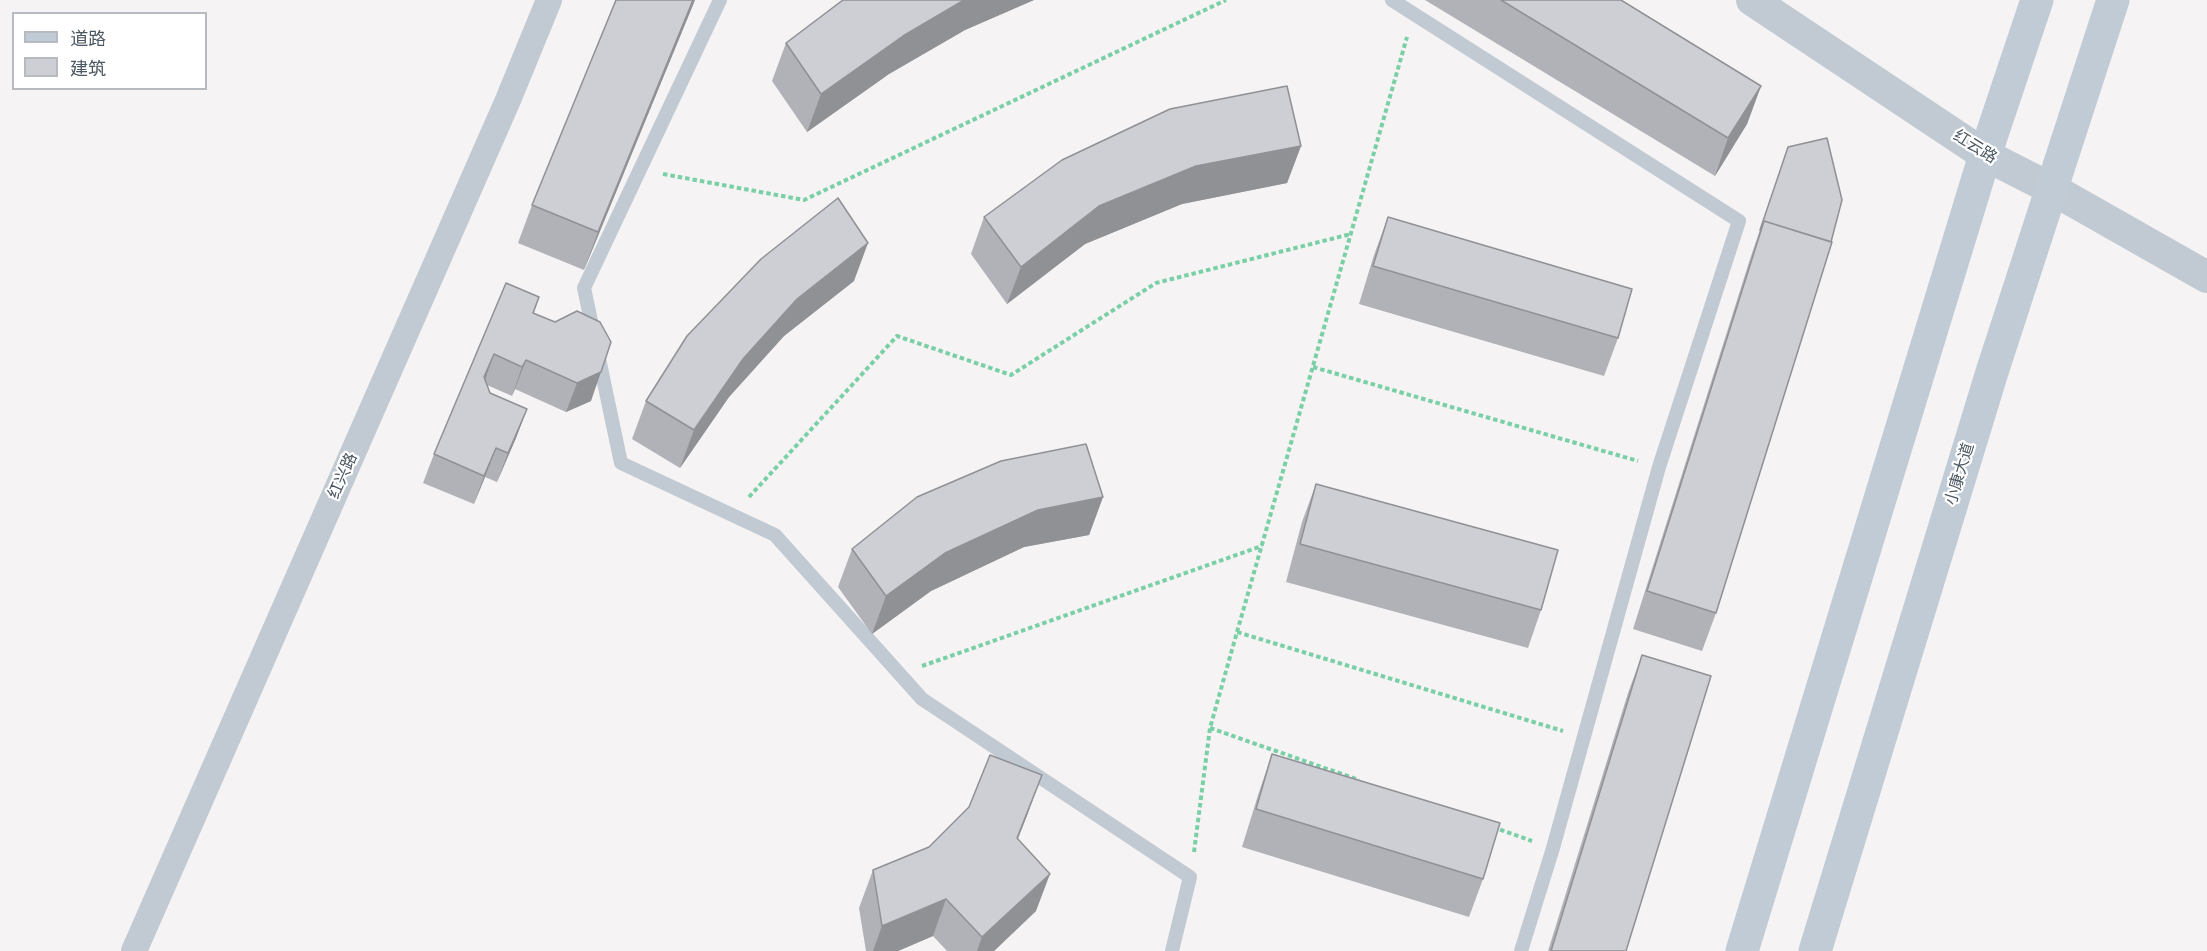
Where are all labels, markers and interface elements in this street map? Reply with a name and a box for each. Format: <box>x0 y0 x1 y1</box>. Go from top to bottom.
legend <box>12 12 207 90</box>
text: 道路 <box>70 26 106 50</box>
text: 建筑 <box>70 56 106 80</box>
street label: 红云路 <box>1950 126 2000 168</box>
street label: 小康大道 <box>1941 441 1979 507</box>
street label: 红兴路 <box>324 450 362 502</box>

